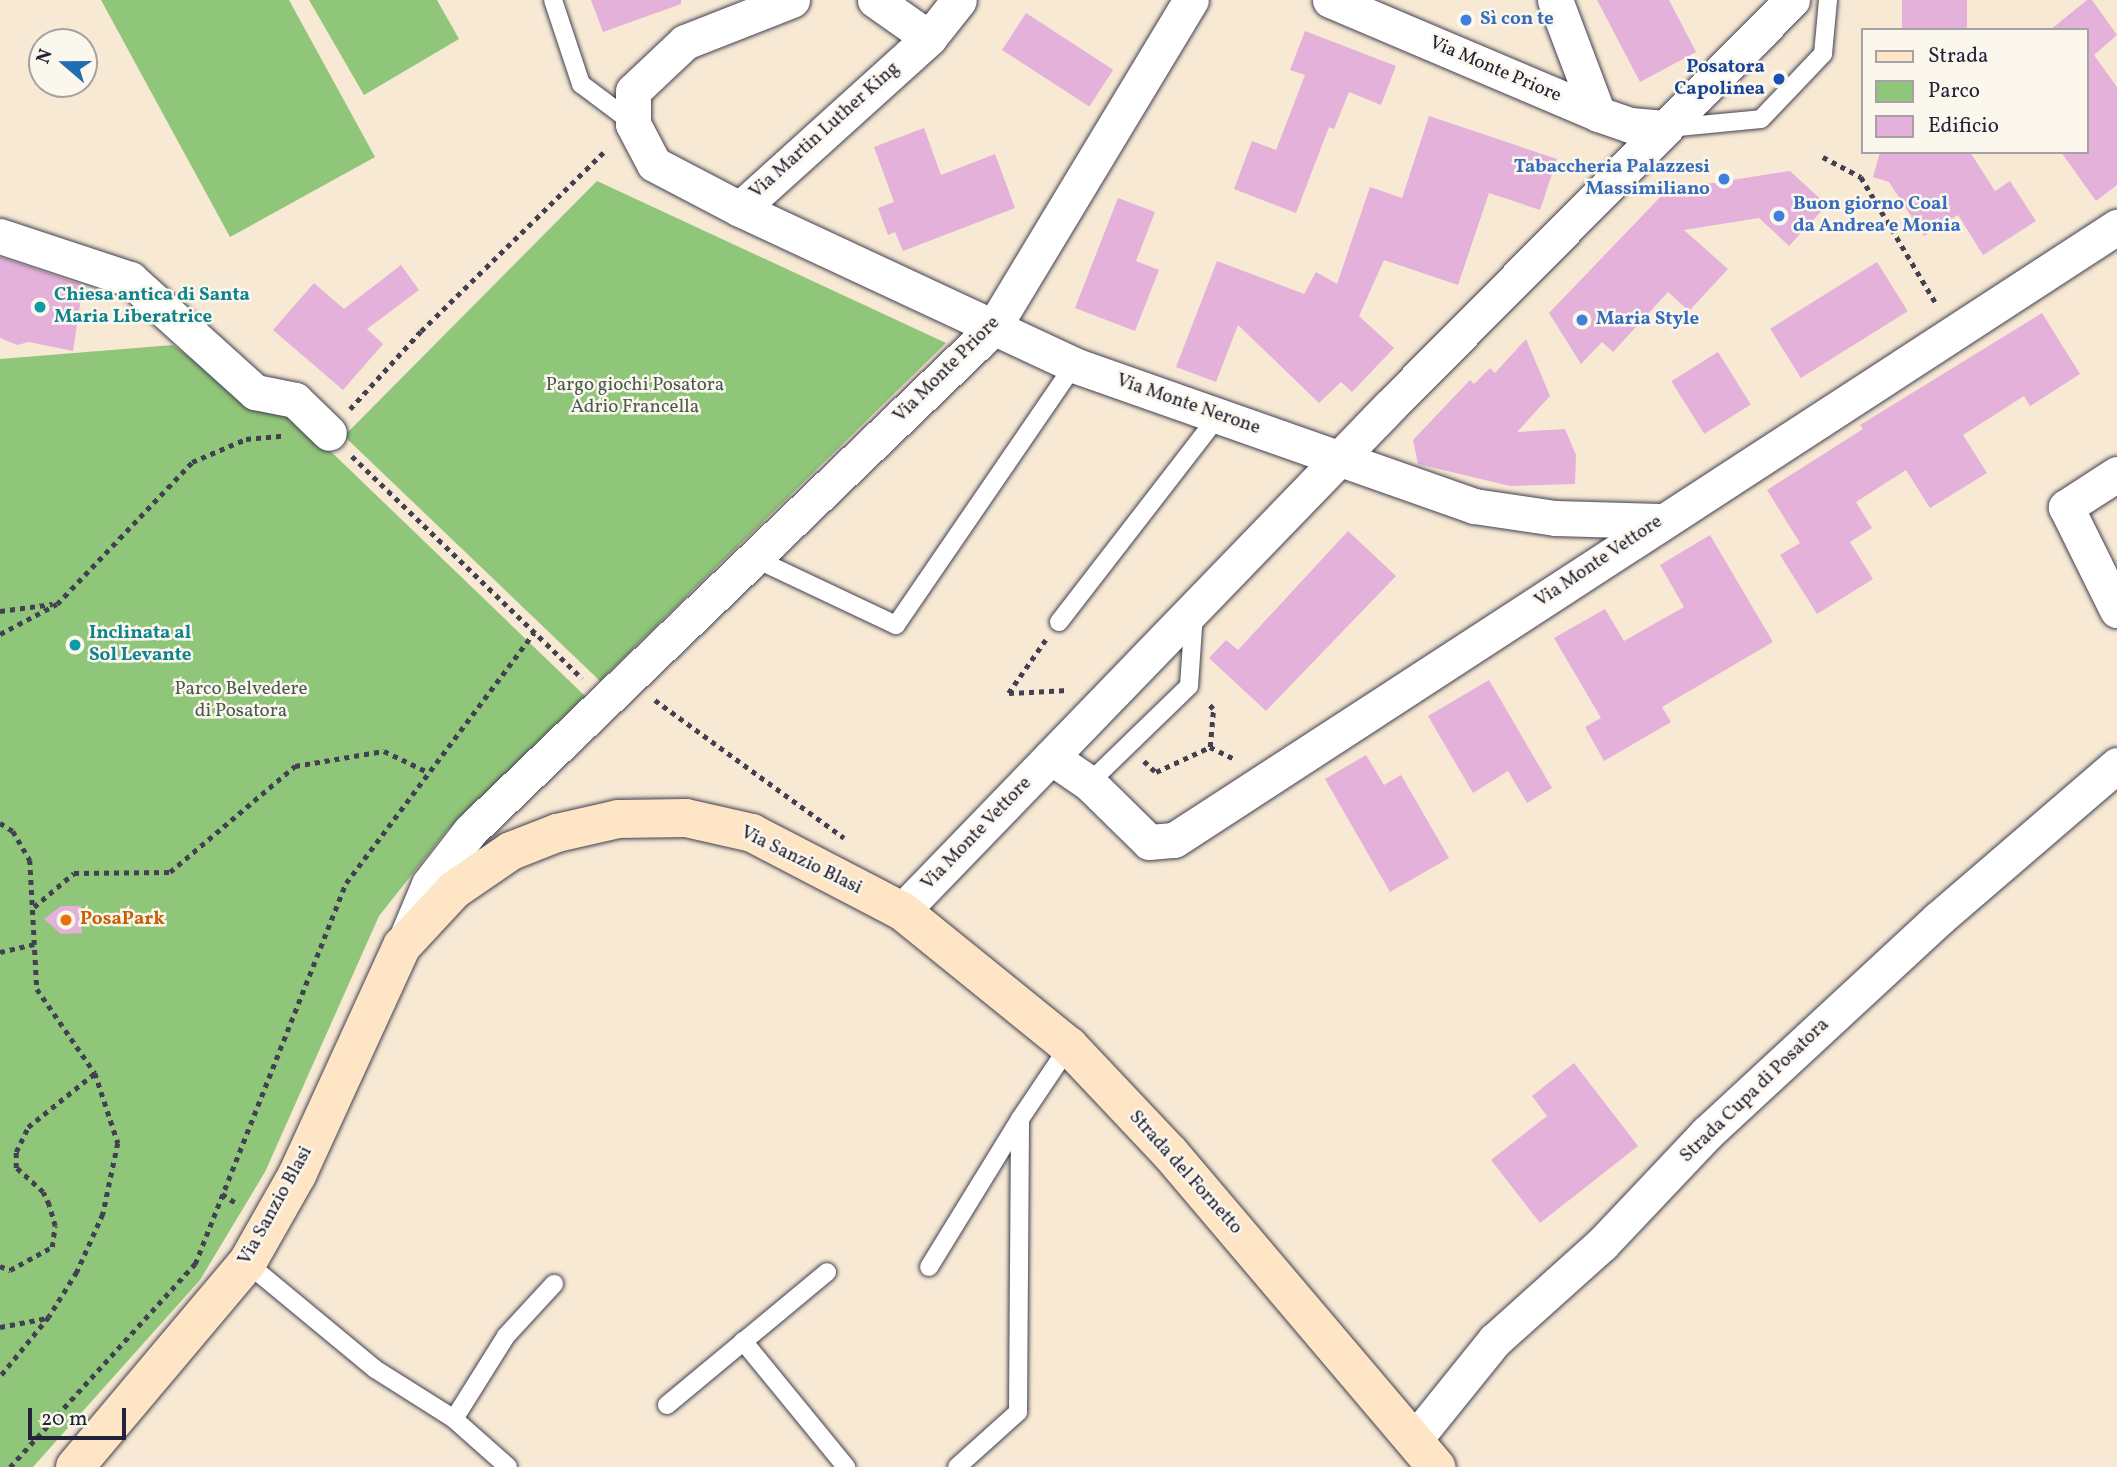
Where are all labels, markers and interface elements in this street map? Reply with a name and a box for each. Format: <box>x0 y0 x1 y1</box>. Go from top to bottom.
place label: Sì con te <box>1480 9 1554 31</box>
marker: Sì con te <box>1458 12 1474 28</box>
north arrow <box>28 28 98 98</box>
legend <box>1862 28 2089 154</box>
street label: Via Monte Priore <box>1426 32 1564 108</box>
text: Strada <box>1928 42 1989 71</box>
text: N <box>31 46 60 67</box>
place label: Posatora Capolinea <box>1674 57 1765 101</box>
street label: Via Martin Luther King <box>745 58 905 204</box>
marker: Posatora Capolinea <box>1771 71 1787 87</box>
text: Parco <box>1928 77 1980 106</box>
text: Edificio <box>1928 112 1999 141</box>
place label: Tabaccheria Palazzesi Massimiliano <box>1514 157 1710 201</box>
marker: Tabaccheria Palazzesi Massimiliano <box>1716 171 1732 187</box>
place label: Buon giorno Coal da Andrea e Monia <box>1793 194 1961 238</box>
marker: Buon giorno Coal da Andrea e Monia <box>1771 208 1787 224</box>
place label: Chiesa antica di Santa Maria Liberatrice <box>54 285 250 329</box>
marker: Chiesa antica di Santa Maria Liberatrice <box>32 299 48 315</box>
place label: Maria Style <box>1596 309 1699 331</box>
street label: Via Monte Priore <box>889 312 1005 428</box>
marker: Maria Style <box>1574 312 1590 328</box>
street label: Via Monte Nerone <box>1113 370 1263 440</box>
park label: Pargo giochi Posatora Adrio Francella <box>546 375 724 419</box>
street label: Via Monte Vettore <box>1531 511 1667 613</box>
place label: Inclinata al Sol Levante <box>89 623 191 667</box>
marker: Inclinata al Sol Levante <box>67 637 83 653</box>
park label: Parco Belvedere di Posatora <box>175 679 307 723</box>
street label: Via Monte Vettore <box>917 772 1037 896</box>
street label: Via Sanzio Blasi <box>737 822 865 900</box>
place label: PosaPark <box>80 909 165 931</box>
marker: PosaPark <box>58 912 74 928</box>
street label: Strada Cupa di Posatora <box>1676 1014 1834 1168</box>
street label: Strada del Fornetto <box>1123 1106 1247 1240</box>
street label: Via Sanzio Blasi <box>234 1143 318 1269</box>
scale bar <box>32 1394 130 1438</box>
text: 20 m <box>41 1405 87 1434</box>

